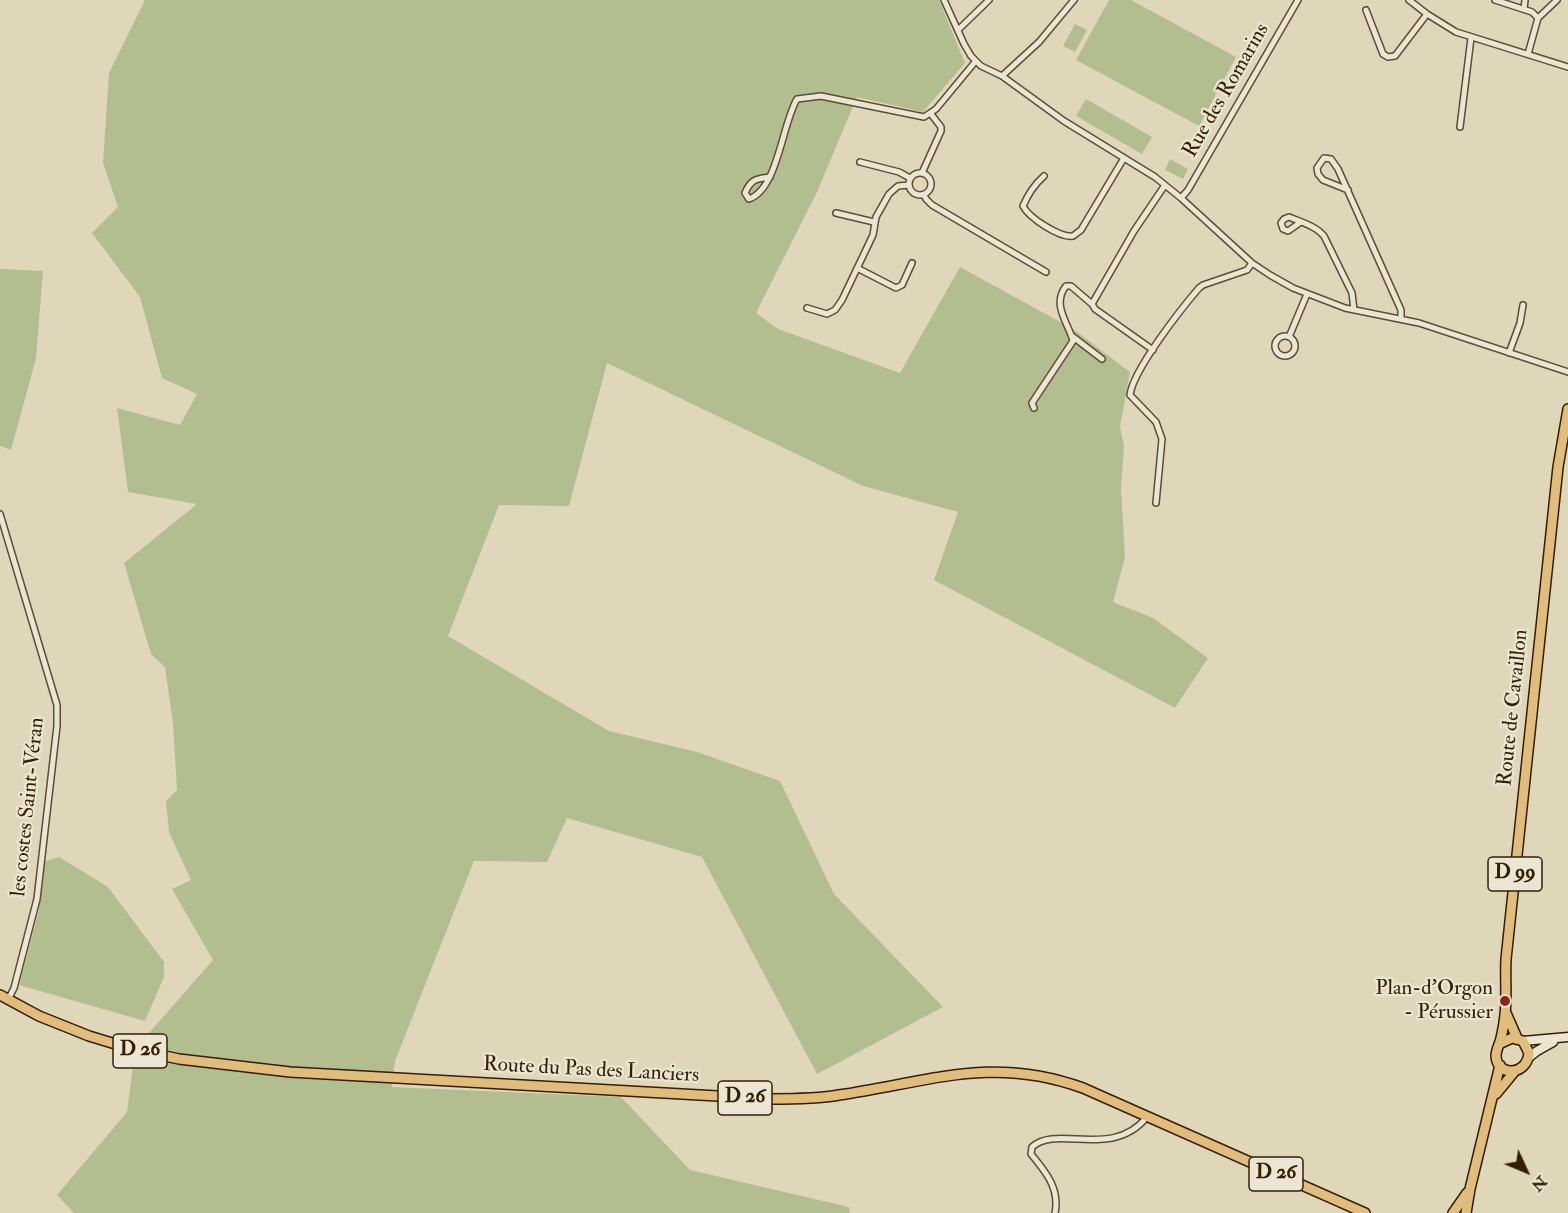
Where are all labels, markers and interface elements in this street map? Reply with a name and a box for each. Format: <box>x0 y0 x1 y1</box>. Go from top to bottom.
street label: Rue des Romarins <box>1178 19 1276 163</box>
street label: Route de Cavaillon <box>1493 628 1535 788</box>
street label: les costes Saint-Véran <box>7 716 51 898</box>
road number: D 99 <box>1488 857 1542 891</box>
place label: Plan-d'Orgon - Pérussier <box>1375 976 1493 1026</box>
marker: Plan-d'Orgon - Pérussier <box>1498 994 1512 1008</box>
road number: D 26 <box>113 1034 167 1068</box>
street label: Route du Pas des Lanciers <box>482 1053 700 1089</box>
road number: D 26 <box>718 1081 772 1115</box>
north arrow <box>1496 1141 1556 1201</box>
road number: D 26 <box>1249 1157 1303 1191</box>
text: N <box>1527 1171 1551 1196</box>

